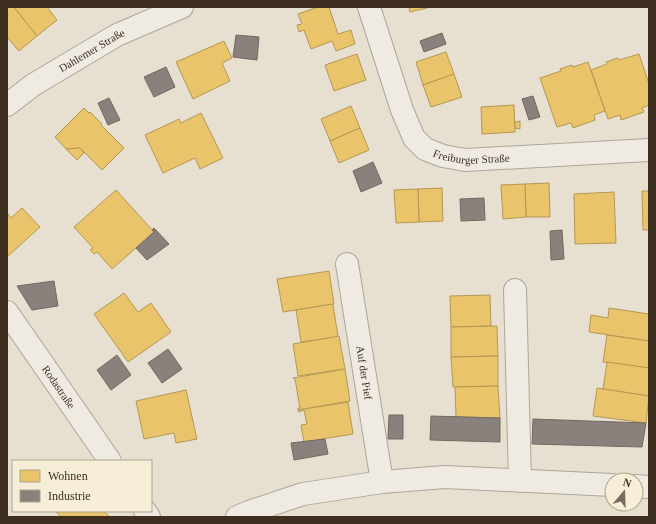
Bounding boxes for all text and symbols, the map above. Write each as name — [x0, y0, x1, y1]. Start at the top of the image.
street label: Dahlemer Straße — [57, 26, 126, 74]
street label: Freiburger Straße — [431, 147, 510, 166]
street label: Auf der Pief — [354, 345, 375, 401]
street label: Rodastraße — [40, 363, 78, 411]
legend — [12, 460, 152, 512]
text: Wohnen — [48, 469, 88, 483]
north arrow — [604, 472, 644, 512]
text: N — [622, 476, 633, 490]
text: Industrie — [48, 489, 91, 503]

